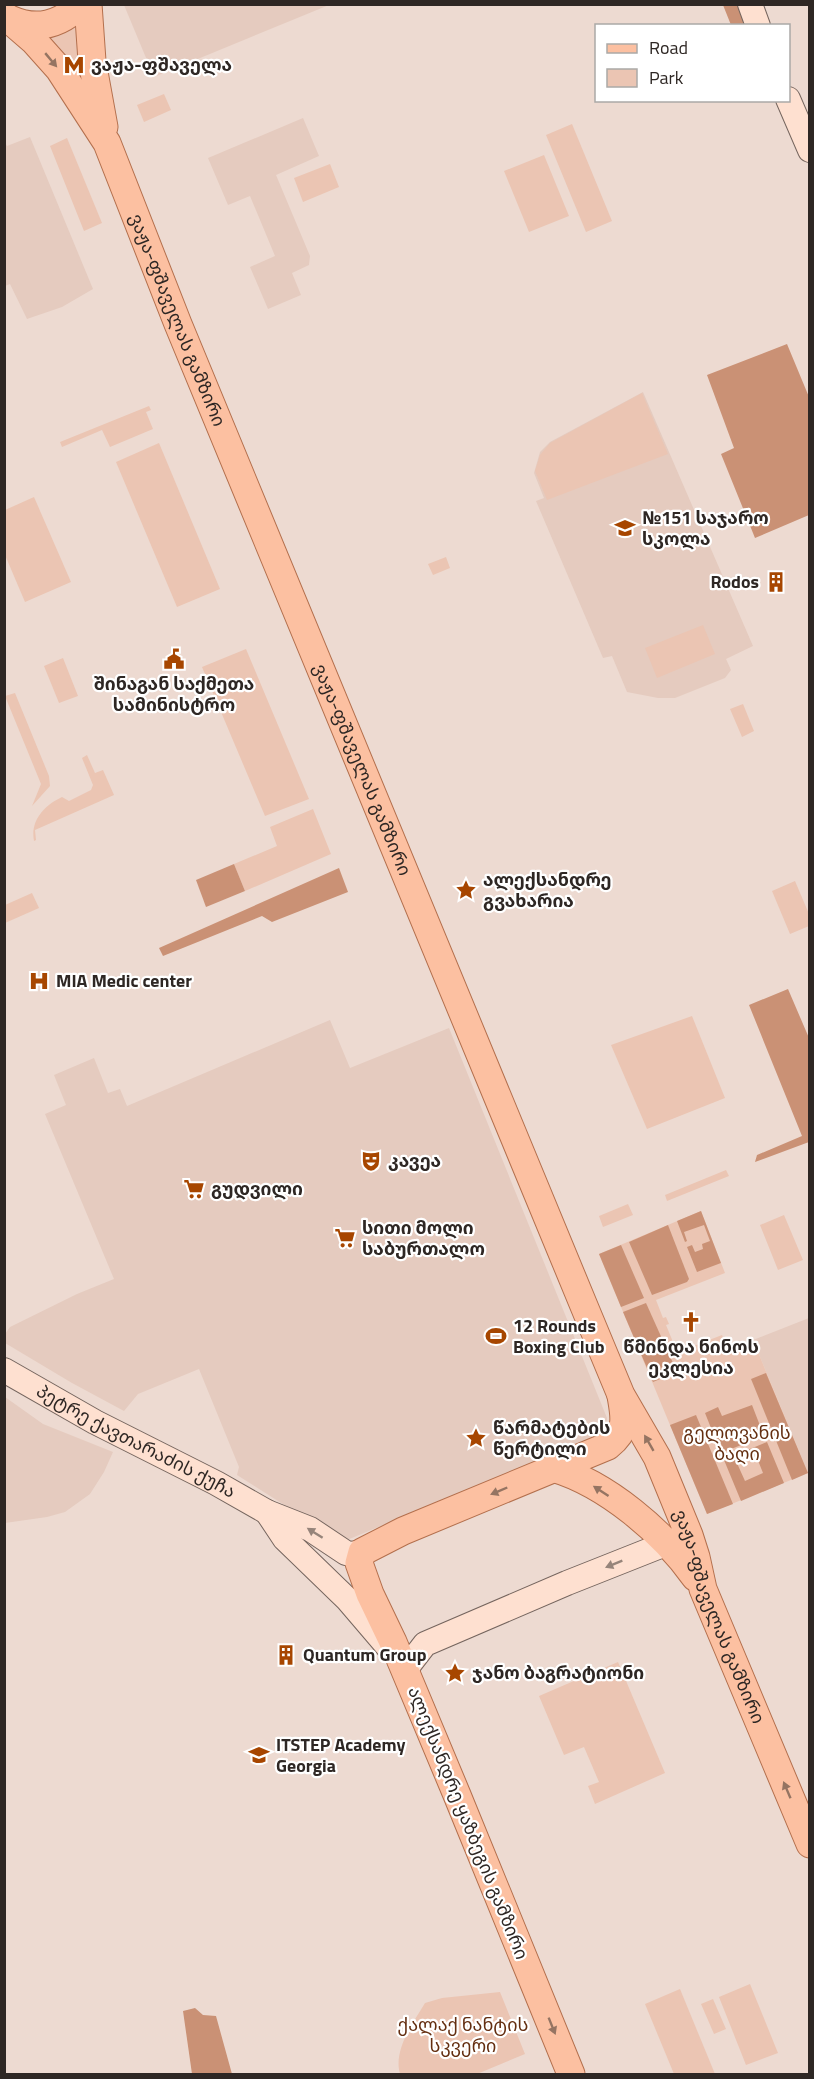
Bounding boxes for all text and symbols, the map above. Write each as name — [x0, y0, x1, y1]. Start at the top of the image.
legend — [595, 24, 790, 102]
text: Road — [649, 34, 688, 61]
place label: ვაჟა-ფშაველა — [91, 51, 232, 78]
one-way arrow — [44, 52, 57, 68]
metro station icon: ვაჟა-ფშაველა — [62, 53, 86, 77]
text: Park — [649, 64, 684, 91]
street label: ვაჟა-ფშაველას გამზირი — [123, 209, 233, 431]
place label: №151 საჯარო სკოლა — [642, 504, 769, 552]
school or university icon: №151 საჯარო სკოლა — [613, 516, 637, 540]
place label: Rodos — [710, 568, 759, 595]
building icon: Rodos — [764, 570, 788, 594]
public building icon: შინაგან საქმეთა სამინისტრო — [162, 647, 186, 671]
street label: ვაჟა-ფშაველას გამზირი — [307, 659, 419, 880]
place label: შინაგან საქმეთა სამინისტრო — [94, 670, 254, 718]
place label: ალექსანდრე გვახარია — [483, 866, 612, 914]
place icon: ალექსანდრე გვახარია — [454, 878, 478, 902]
place label: MIA Medic center — [56, 967, 192, 994]
hospital icon: MIA Medic center — [27, 969, 51, 993]
place label: კავეა — [388, 1147, 441, 1174]
theatre icon: კავეა — [359, 1149, 383, 1173]
place label: გუდვილი — [211, 1175, 303, 1202]
supermarket icon: გუდვილი — [182, 1177, 206, 1201]
place label: სითი მოლი საბურთალო — [362, 1214, 485, 1262]
supermarket icon: სითი მოლი საბურთალო — [333, 1226, 357, 1250]
church icon: წმინდა ნინოს ეკლესია — [679, 1310, 703, 1334]
place label: 12 Rounds Boxing Club — [513, 1312, 605, 1360]
sports icon: 12 Rounds Boxing Club — [484, 1324, 508, 1348]
place label: წმინდა ნინოს ეკლესია — [623, 1333, 759, 1381]
street label: პეტრე ქავთარაძის ქუჩა — [31, 1377, 241, 1505]
place label: წარმატების წერტილი — [493, 1414, 610, 1462]
park label: გელოვანის ბაღი — [683, 1419, 791, 1467]
place icon: წარმატების წერტილი — [464, 1426, 488, 1450]
one-way arrow — [644, 1434, 654, 1451]
one-way arrow — [593, 1486, 609, 1497]
one-way arrow — [490, 1487, 508, 1496]
street label: ვაჟა-ფშაველას გამზირი — [667, 1505, 772, 1728]
one-way arrow — [307, 1528, 323, 1539]
one-way arrow — [604, 1559, 622, 1569]
place label: Quantum Group — [303, 1641, 427, 1668]
building icon: Quantum Group — [274, 1643, 298, 1667]
place label: ჯანო ბაგრატიონი — [472, 1659, 644, 1686]
place icon: ჯანო ბაგრატიონი — [443, 1661, 467, 1685]
street label: ალექსანდრე ყაზბეგის გამზირი — [401, 1682, 536, 1963]
place label: ITSTEP Academy Georgia — [276, 1731, 405, 1779]
school or university icon: ITSTEP Academy Georgia — [247, 1743, 271, 1767]
one-way arrow — [782, 1781, 791, 1799]
park label: ქალაქ ნანტის სკვერი — [398, 2011, 528, 2059]
one-way arrow — [547, 2018, 557, 2036]

